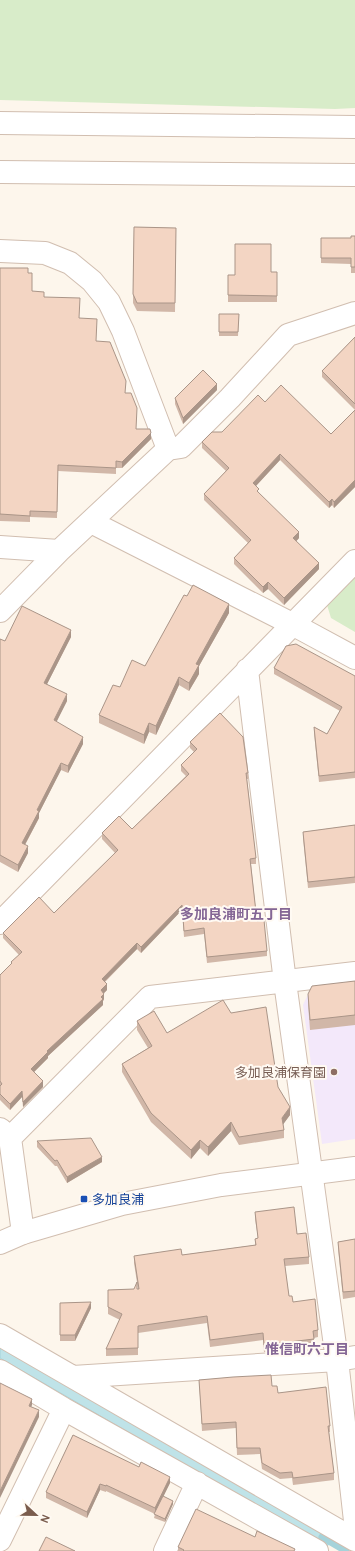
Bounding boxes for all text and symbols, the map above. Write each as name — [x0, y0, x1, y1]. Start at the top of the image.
district label: 多加良浦町五丁目 — [180, 905, 292, 923]
place label: 多加良浦保育園 — [235, 1064, 326, 1080]
marker: 多加良浦保育園 — [329, 1067, 339, 1077]
place label: 多加良浦 — [92, 1191, 144, 1207]
marker: 多加良浦 — [79, 1194, 89, 1204]
district label: 惟信町六丁目 — [265, 1340, 349, 1358]
north arrow — [16, 1495, 56, 1535]
text: N — [37, 1513, 53, 1525]

